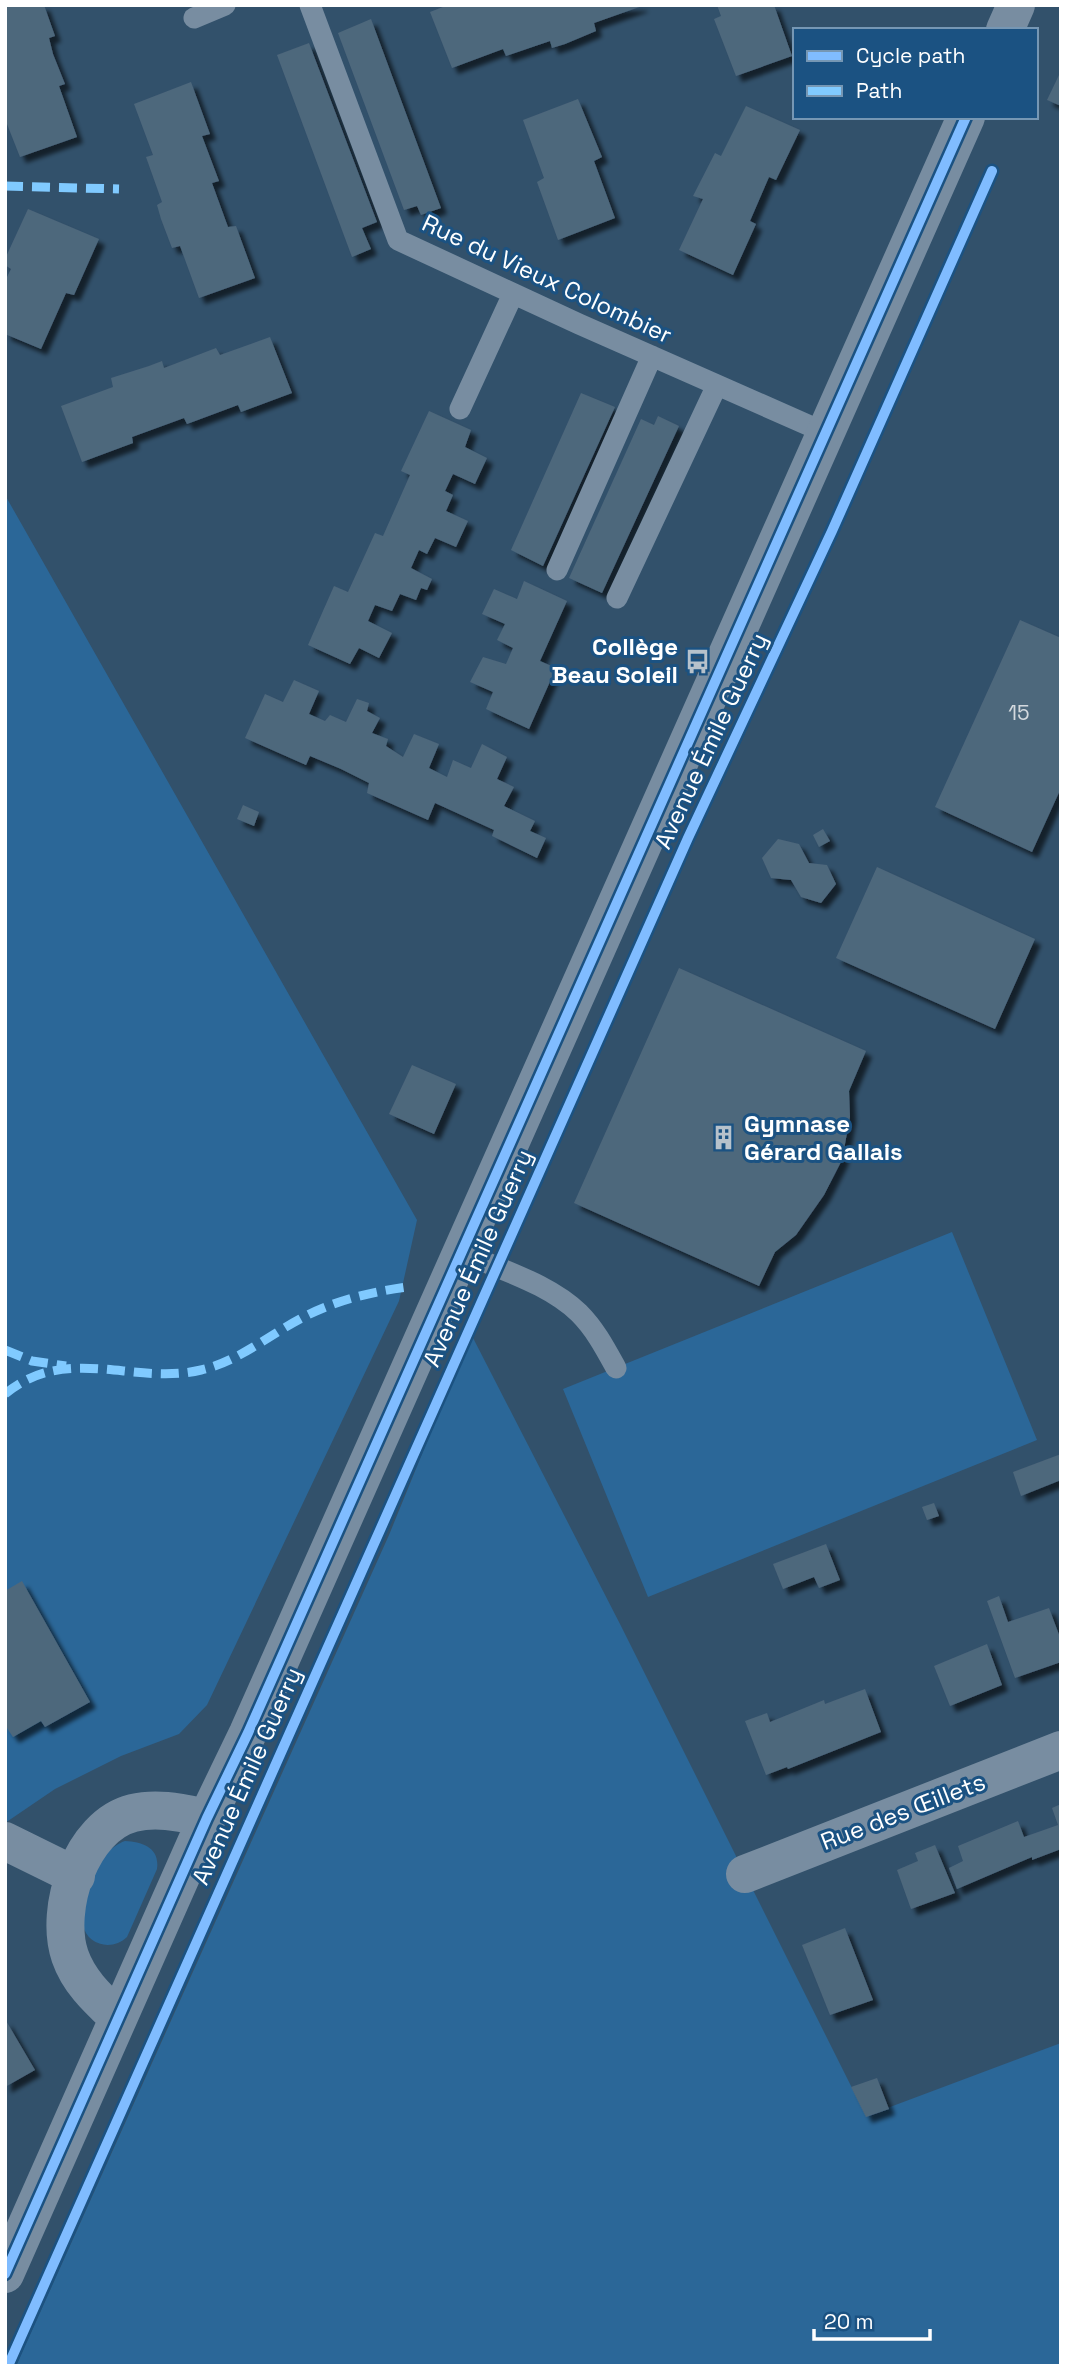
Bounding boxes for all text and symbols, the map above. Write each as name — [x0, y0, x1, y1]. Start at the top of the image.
legend — [793, 28, 1038, 119]
text: Cycle path — [856, 42, 965, 69]
text: Path — [856, 77, 902, 104]
street label: Rue du Vieux Colombier — [417, 207, 677, 350]
street label: Avenue Émile Guerry — [647, 628, 774, 854]
place label: Collège Beau Soleil — [552, 631, 678, 690]
bus stop icon: Collège Beau Soleil — [684, 647, 712, 675]
house number: 15 — [1008, 699, 1030, 726]
place label: Gymnase Gérard Gallais — [744, 1108, 903, 1167]
building icon: Gymnase Gérard Gallais — [710, 1124, 738, 1152]
street label: Avenue Émile Guerry — [416, 1144, 539, 1371]
street label: Avenue Émile Guerry — [185, 1662, 308, 1889]
street label: Rue des Œillets — [816, 1766, 990, 1857]
scale bar — [814, 2298, 930, 2342]
text: 20 m — [824, 2308, 874, 2335]

